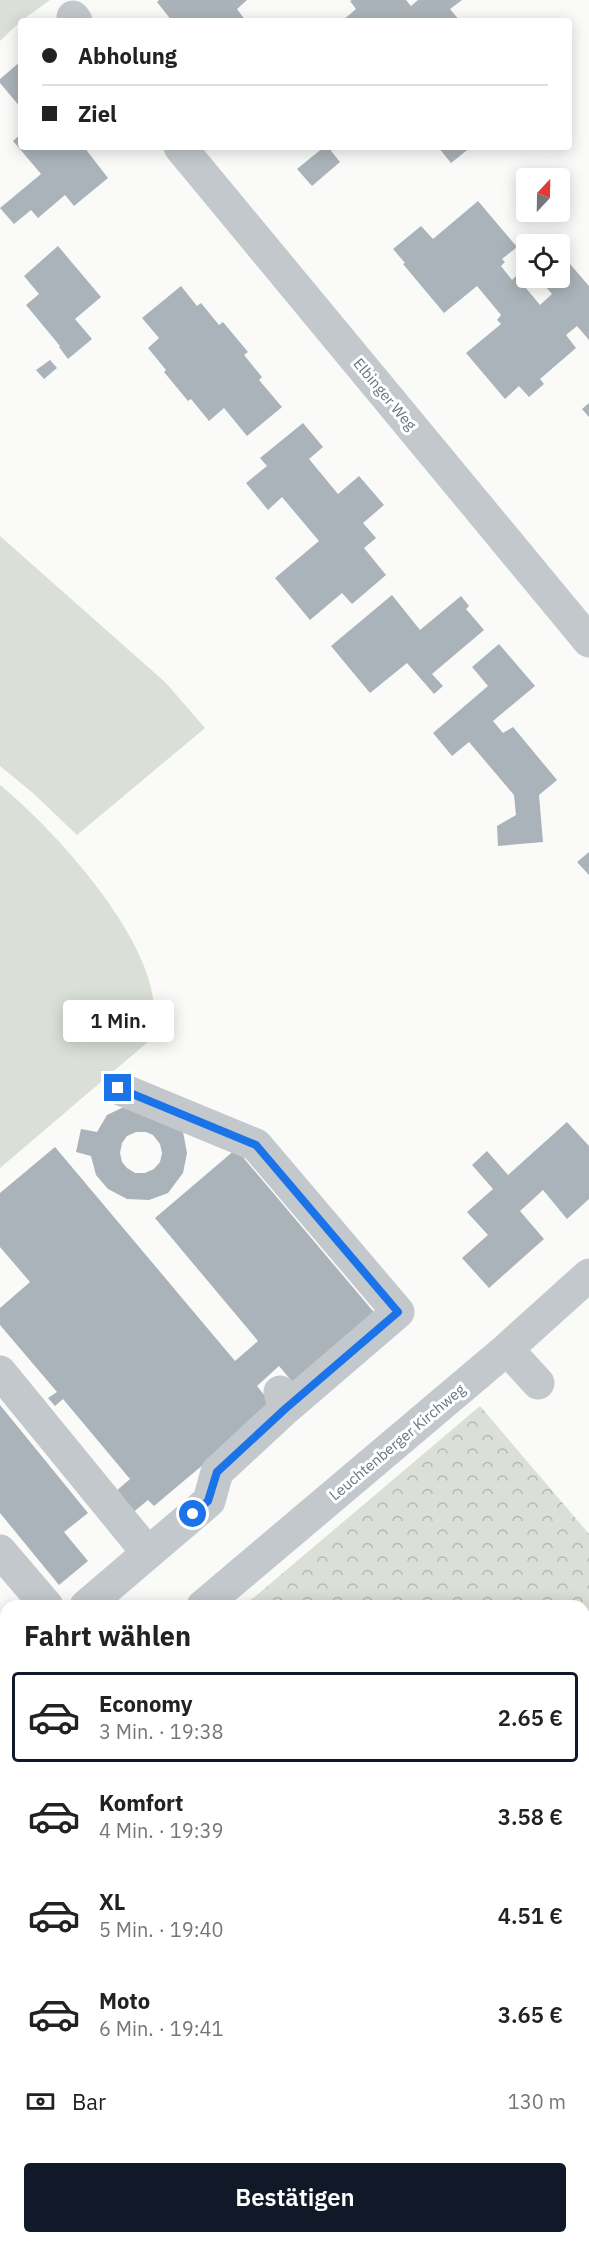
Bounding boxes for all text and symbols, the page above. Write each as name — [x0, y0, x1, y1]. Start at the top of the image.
text: Abholung — [78, 41, 177, 70]
text: Ziel — [78, 99, 117, 128]
north arrow — [516, 168, 570, 222]
map controls — [516, 168, 570, 288]
button: locate — [516, 234, 570, 288]
street label: Elbinger Weg — [349, 354, 421, 434]
callout: 1 Min. — [63, 1001, 174, 1043]
text: 1 Min. — [90, 1007, 147, 1034]
route end — [104, 1074, 131, 1101]
street label: Leuchtenberger Kirchweg — [325, 1380, 469, 1504]
route start — [179, 1500, 206, 1527]
text: Fahrt wählen — [24, 1618, 191, 1653]
text: Economy — [99, 1689, 193, 1718]
icon: car — [27, 1690, 81, 1744]
text: 2.65 € — [498, 1703, 563, 1732]
text: 3 Min. · 19:38 — [99, 1718, 224, 1745]
text: Komfort — [99, 1788, 184, 1817]
icon: car — [27, 1789, 81, 1843]
text: 3.58 € — [498, 1802, 563, 1831]
text: 4 Min. · 19:39 — [99, 1817, 224, 1844]
text: XL — [99, 1887, 125, 1916]
icon: car — [27, 1888, 81, 1942]
text: 4.51 € — [498, 1901, 563, 1930]
text: 5 Min. · 19:40 — [99, 1916, 224, 1943]
text: Moto — [99, 1986, 150, 2015]
icon: car — [27, 1987, 81, 2041]
text: 3.65 € — [498, 2000, 563, 2029]
text: 6 Min. · 19:41 — [99, 2015, 224, 2042]
icon: cash — [24, 2085, 57, 2118]
text: Bar — [72, 2087, 106, 2116]
text: 130 m — [508, 2088, 566, 2115]
button: Bestätigen — [24, 2163, 566, 2232]

